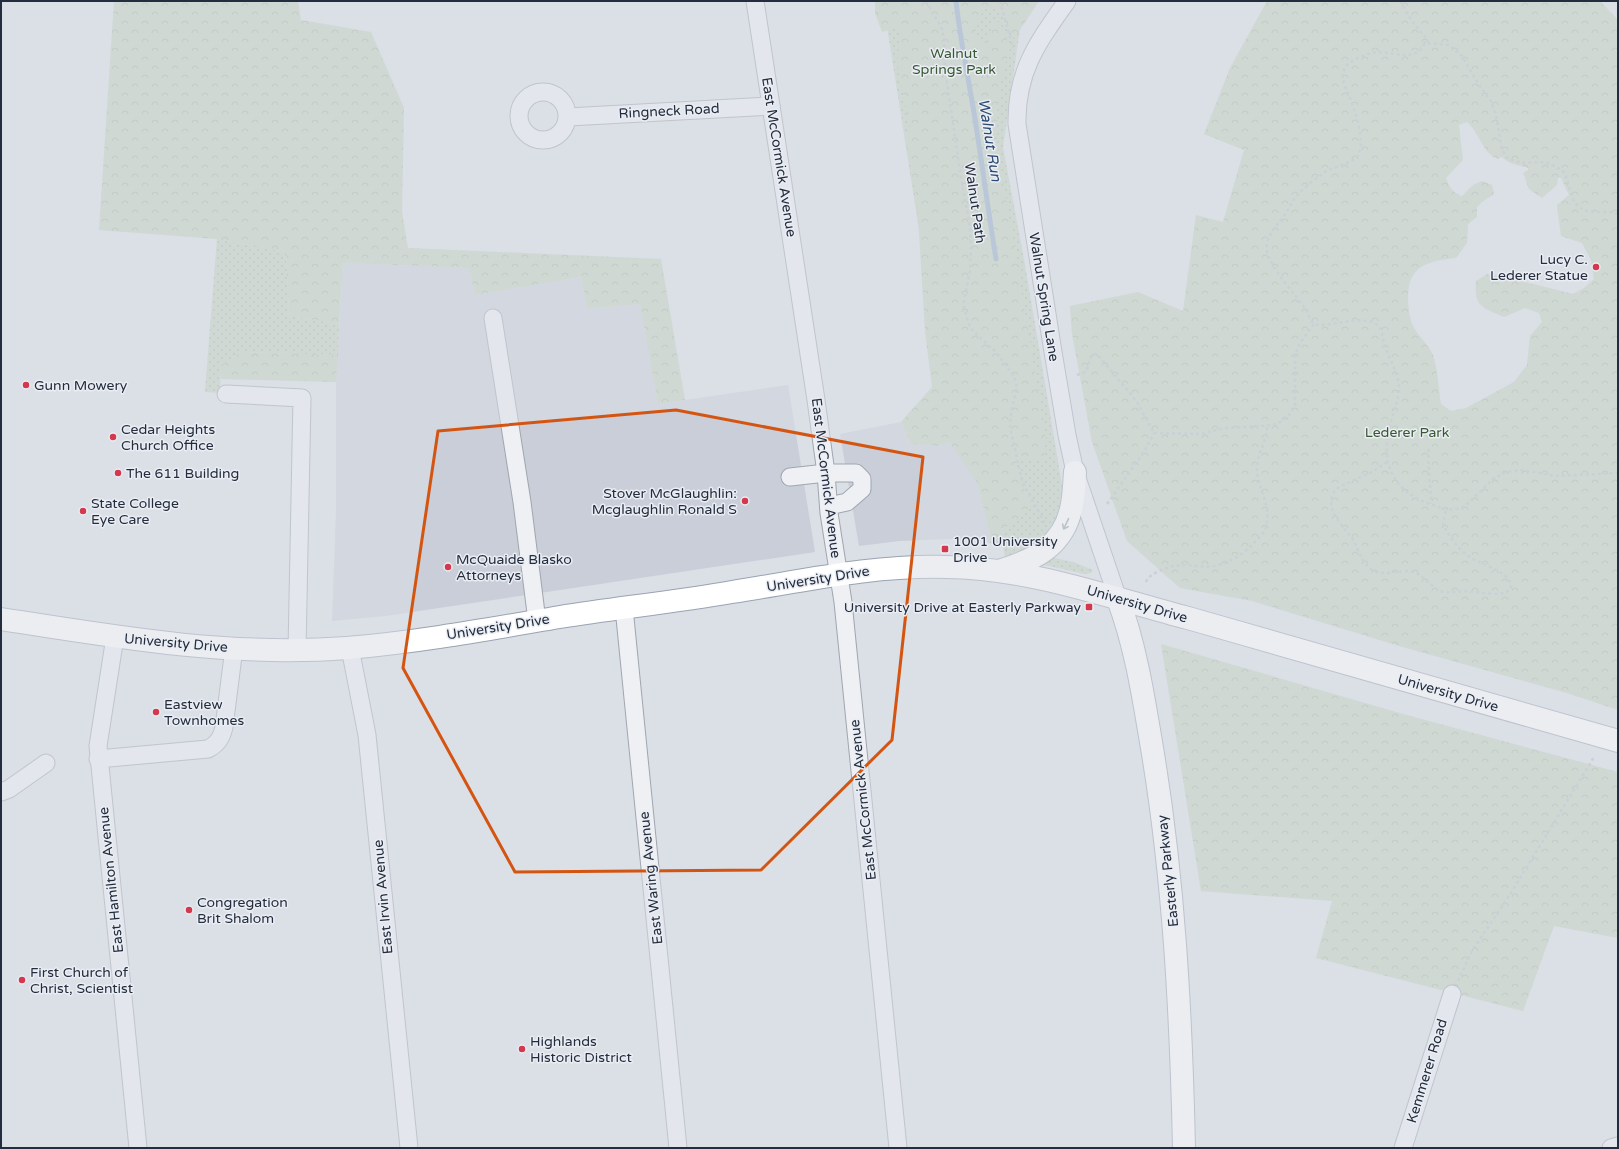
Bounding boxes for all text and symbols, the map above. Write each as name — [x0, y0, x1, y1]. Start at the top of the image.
park label: Walnut Springs Park — [912, 45, 996, 78]
street label: East McCormick Avenue — [758, 76, 800, 238]
water label: Walnut Run — [975, 97, 1006, 184]
street label: Ringneck Road — [618, 100, 720, 122]
street label: Walnut Path — [961, 161, 989, 245]
street label: Walnut Spring Lane — [1025, 231, 1063, 363]
place label: Lucy C. Lederer Statue — [1490, 251, 1588, 284]
marker: Lucy C. Lederer Statue — [1591, 262, 1601, 272]
place label: Gunn Mowery — [34, 377, 128, 394]
marker: Gunn Mowery — [21, 380, 31, 390]
street label: East McCormick Avenue — [808, 397, 844, 559]
place label: Cedar Heights Church Office — [121, 421, 215, 454]
park label: Lederer Park — [1365, 424, 1450, 441]
marker: Cedar Heights Church Office — [108, 432, 118, 442]
place label: The 611 Building — [126, 465, 239, 482]
marker: The 611 Building — [113, 468, 123, 478]
place label: Stover McGlaughlin: Mcglaughlin Ronald S — [592, 485, 737, 518]
place label: State College Eye Care — [91, 495, 179, 528]
marker: Stover McGlaughlin: Mcglaughlin Ronald S — [740, 496, 750, 506]
marker: State College Eye Care — [78, 506, 88, 516]
one-way arrow — [1062, 517, 1069, 529]
place label: 1001 University Drive — [953, 533, 1058, 566]
marker: 1001 University Drive — [940, 544, 950, 554]
place label: McQuaide Blasko Attorneys — [456, 551, 572, 584]
marker: McQuaide Blasko Attorneys — [443, 562, 453, 572]
street label: University Drive — [765, 562, 871, 596]
street label: University Drive — [1085, 581, 1189, 627]
place label: University Drive at Easterly Parkway — [844, 599, 1081, 616]
marker: University Drive at Easterly Parkway — [1084, 602, 1094, 612]
street label: University Drive — [445, 610, 551, 644]
street label: University Drive — [123, 630, 229, 656]
street label: University Drive — [1396, 670, 1500, 716]
place label: Eastview Townhomes — [164, 696, 244, 729]
marker: Eastview Townhomes — [151, 707, 161, 717]
street label: East McCormick Avenue — [846, 719, 880, 881]
street label: East Hamilton Avenue — [95, 806, 127, 954]
street label: East Waring Avenue — [636, 811, 666, 945]
street label: Easterly Parkway — [1154, 814, 1182, 928]
street label: East Irvin Avenue — [370, 839, 396, 955]
place label: Congregation Brit Shalom — [197, 894, 288, 927]
marker: Congregation Brit Shalom — [184, 905, 194, 915]
place label: First Church of Christ, Scientist — [30, 964, 134, 997]
marker: First Church of Christ, Scientist — [17, 975, 27, 985]
street label: Kemmerer Road — [1403, 1017, 1451, 1125]
place label: Highlands Historic District — [530, 1033, 632, 1066]
marker: Highlands Historic District — [517, 1044, 527, 1054]

